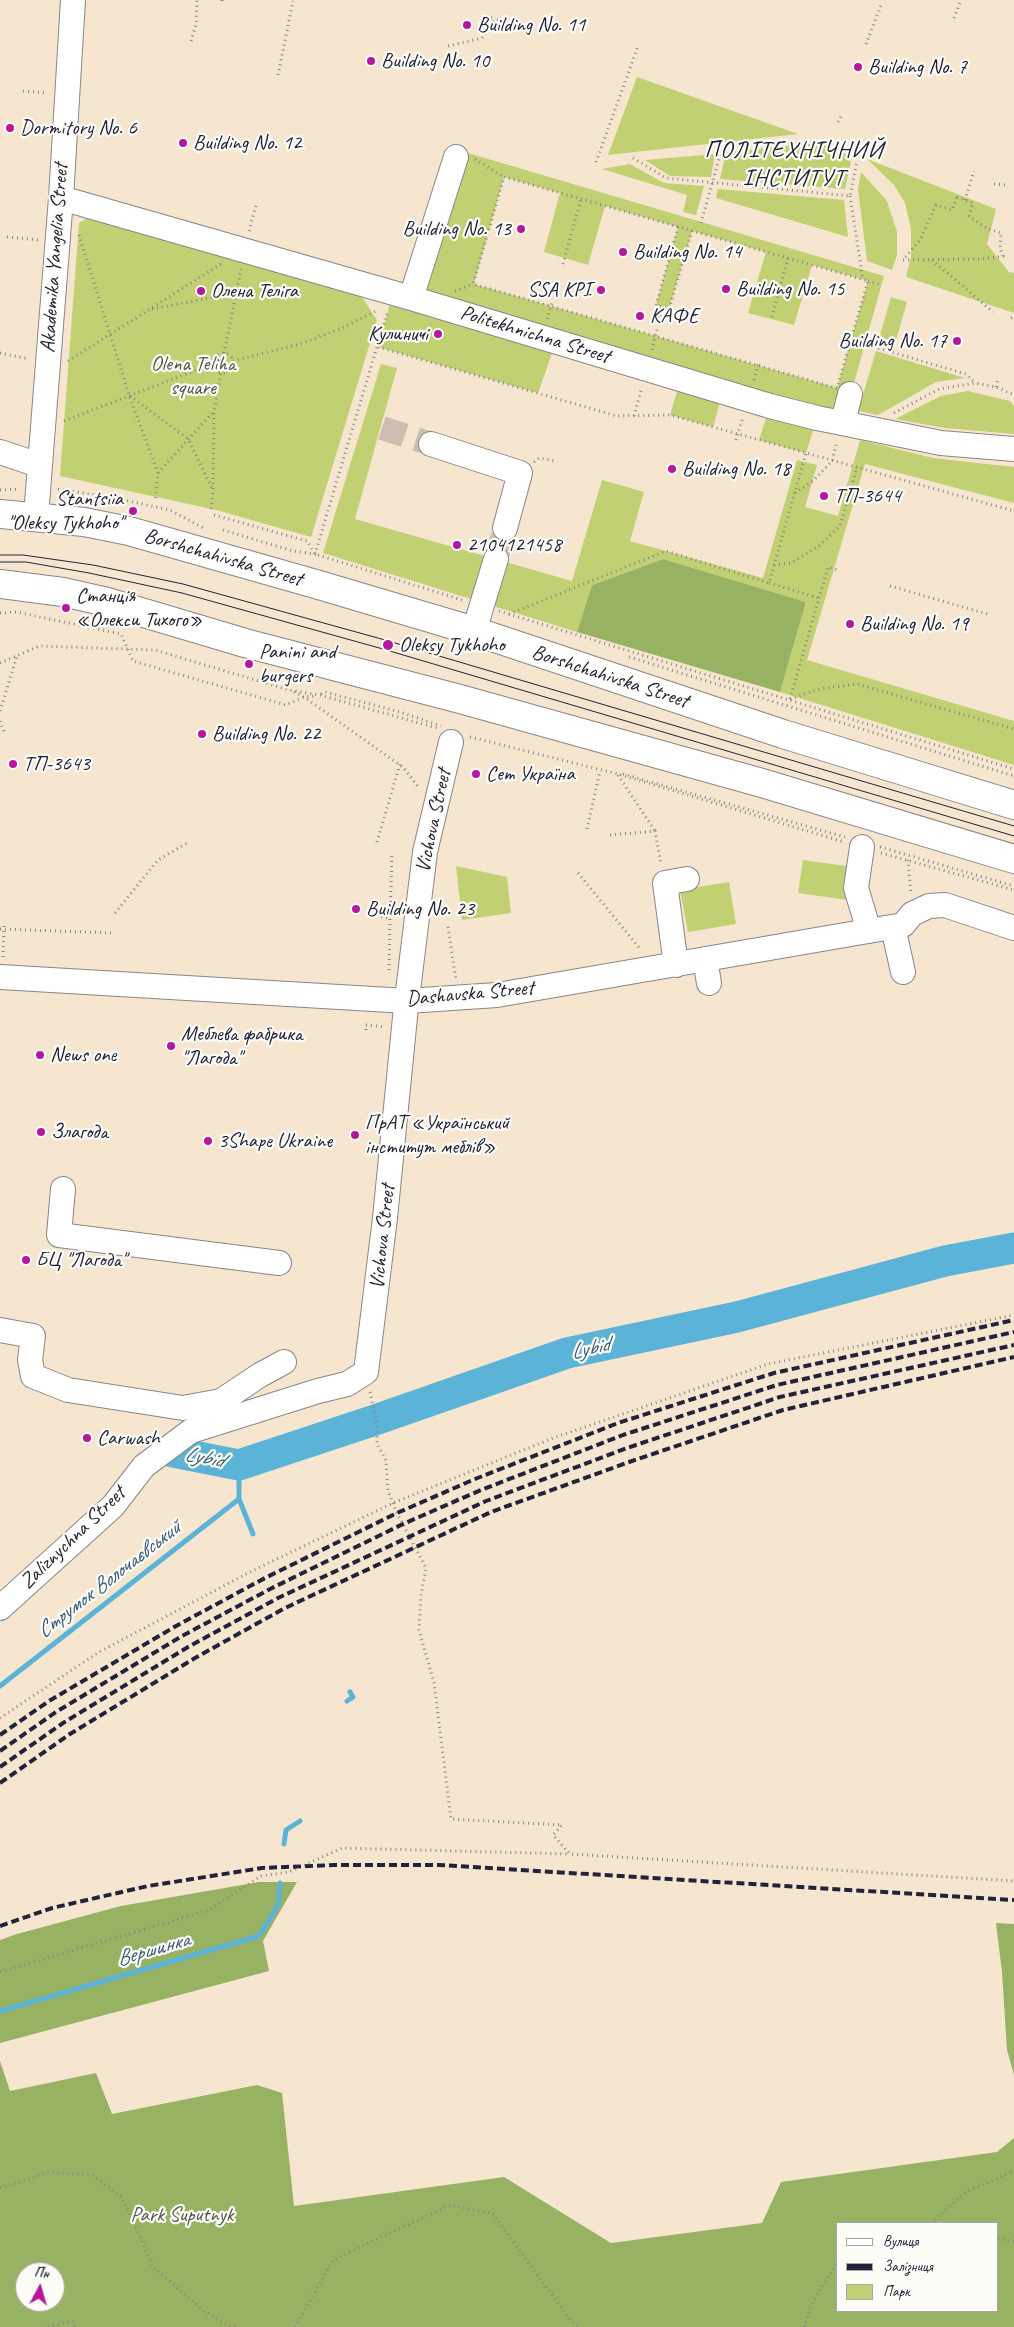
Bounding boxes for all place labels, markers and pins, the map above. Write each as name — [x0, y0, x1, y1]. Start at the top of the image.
place label: Building No. 11 — [477, 12, 585, 38]
marker: Building No. 11 — [461, 19, 473, 31]
place label: Building No. 10 — [381, 48, 489, 74]
place label: Building No. 7 — [868, 54, 967, 80]
marker: Building No. 10 — [365, 55, 377, 67]
marker: Building No. 7 — [852, 61, 864, 73]
place label: Dormitory No. 6 — [20, 115, 137, 141]
marker: Dormitory No. 6 — [4, 122, 16, 134]
place label: Building No. 12 — [193, 130, 301, 156]
marker: Building No. 12 — [177, 137, 189, 149]
place label: Building No. 13 — [403, 216, 511, 242]
marker: Building No. 13 — [515, 223, 527, 235]
place label: Building No. 14 — [633, 239, 741, 265]
marker: Building No. 14 — [617, 246, 629, 258]
place label: Building No. 15 — [736, 276, 844, 302]
place label: SSA KPI — [527, 277, 591, 303]
place label: Олена Теліга — [211, 278, 298, 304]
marker: Building No. 15 — [720, 283, 732, 295]
marker: SSA KPI — [595, 284, 607, 296]
marker: Олена Теліга — [195, 285, 207, 297]
place label: КАФЕ — [650, 303, 698, 329]
marker: КАФЕ — [634, 310, 646, 322]
place label: Кулиничі — [368, 321, 428, 347]
marker: Кулиничі — [432, 328, 444, 340]
place label: Building No. 17 — [839, 328, 947, 354]
marker: Building No. 17 — [951, 335, 963, 347]
place label: Building No. 18 — [682, 456, 790, 482]
marker: Building No. 18 — [666, 463, 678, 475]
place label: ТП-3644 — [834, 483, 901, 509]
place label: Stantsiia "Oleksy Tykhoho" — [7, 486, 123, 536]
marker: ТП-3644 — [818, 490, 830, 502]
marker: Stantsiia "Oleksy Tykhoho" — [127, 505, 139, 517]
place label: 2104121458 — [467, 532, 561, 558]
marker: 2104121458 — [451, 539, 463, 551]
place label: Станція «Олекси Тихого» — [76, 583, 202, 633]
marker: Станція «Олекси Тихого» — [60, 602, 72, 614]
place label: Building No. 19 — [860, 611, 968, 637]
marker: Building No. 19 — [844, 618, 856, 630]
place label: Oleksy Tykhoho — [399, 632, 505, 658]
marker: Oleksy Tykhoho — [381, 638, 395, 652]
place label: Panini and burgers — [259, 639, 336, 689]
marker: Panini and burgers — [243, 658, 255, 670]
place label: Building No. 22 — [212, 721, 320, 747]
marker: Building No. 22 — [196, 728, 208, 740]
place label: ТП-3643 — [23, 751, 90, 777]
marker: ТП-3643 — [7, 758, 19, 770]
place label: Сет Україна — [486, 761, 575, 787]
marker: Сет Україна — [470, 768, 482, 780]
place label: Building No. 23 — [366, 896, 474, 922]
marker: Building No. 23 — [350, 903, 362, 915]
place label: Меблева фабрика "Лагода" — [181, 1021, 302, 1071]
marker: Меблева фабрика "Лагода" — [165, 1040, 177, 1052]
place label: News one — [50, 1042, 116, 1068]
marker: News one — [34, 1049, 46, 1061]
place label: ПрАТ «Український інститут меблів» — [365, 1110, 509, 1160]
place label: Злагода — [51, 1119, 108, 1145]
marker: Злагода — [35, 1126, 47, 1138]
place label: 3Shape Ukraine — [218, 1128, 332, 1154]
marker: ПрАТ «Український інститут меблів» — [349, 1129, 361, 1141]
marker: 3Shape Ukraine — [202, 1135, 214, 1147]
place label: БЦ "Лагода" — [36, 1247, 126, 1273]
marker: БЦ "Лагода" — [20, 1254, 32, 1266]
place label: Carwash — [97, 1425, 160, 1451]
marker: Carwash — [81, 1432, 93, 1444]

